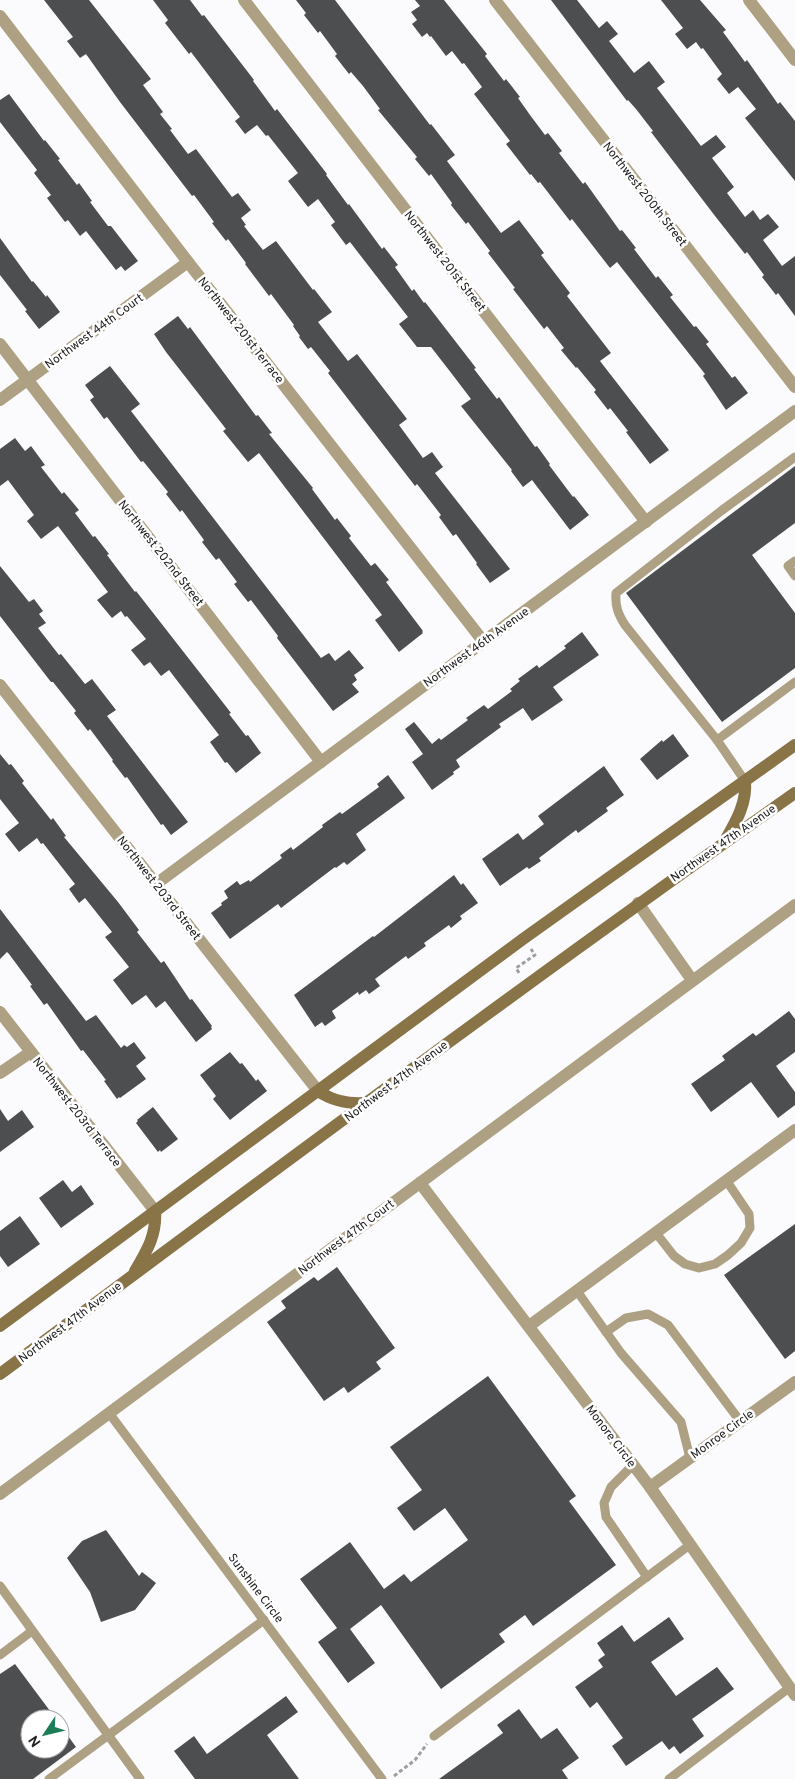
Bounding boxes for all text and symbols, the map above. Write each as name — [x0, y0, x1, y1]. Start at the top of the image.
street label: Northwest 200th Street — [598, 139, 690, 250]
street label: Northwest 201st Street — [400, 208, 489, 315]
street label: Northwest 201st Terrace — [194, 274, 287, 387]
street label: Northwest 44th Court — [42, 291, 147, 373]
street label: Northwest 202nd Street — [114, 497, 207, 610]
street label: Northwest 46th Avenue — [421, 604, 533, 692]
street label: Northwest 47th Avenue — [668, 801, 779, 886]
street label: Northwest 203rd Street — [113, 833, 204, 944]
street label: Northwest 47th Avenue — [342, 1038, 451, 1126]
street label: Northwest 203rd Terrace — [28, 1055, 124, 1171]
street label: Northwest 47th Court — [295, 1196, 398, 1279]
street label: Northwest 47th Avenue — [16, 1279, 125, 1367]
street label: Monore Circle — [581, 1402, 639, 1471]
street label: Monroe Circle — [688, 1406, 757, 1463]
street label: Sunshine Circle — [224, 1551, 287, 1627]
north arrow — [20, 1709, 70, 1759]
text: N — [26, 1732, 45, 1750]

